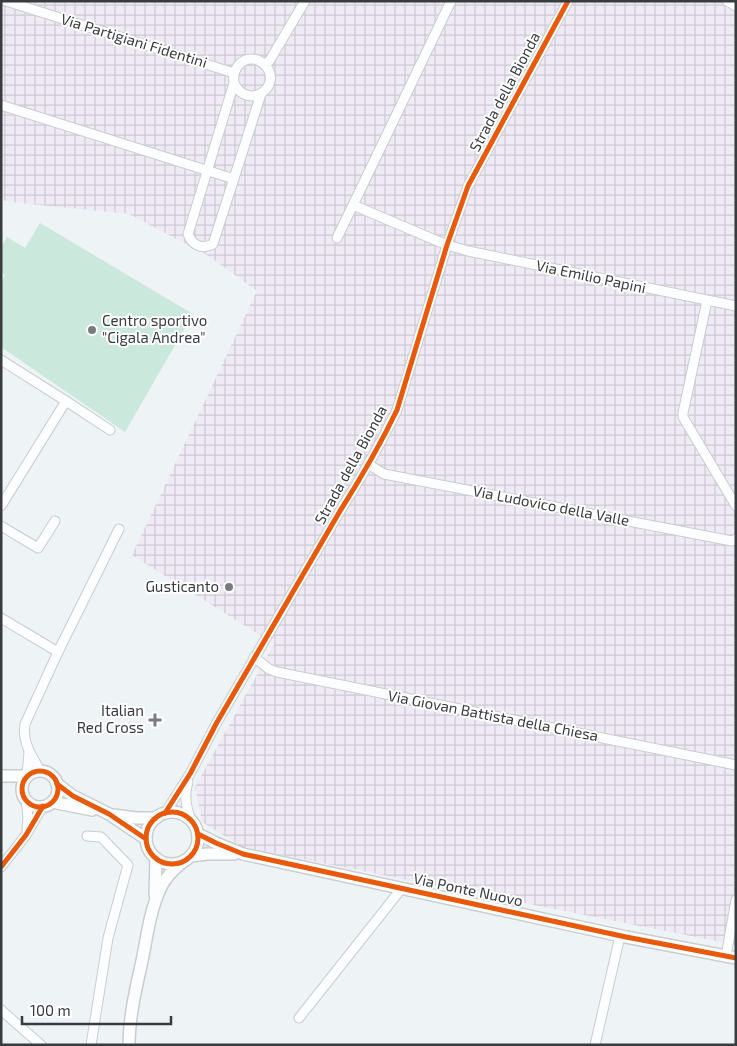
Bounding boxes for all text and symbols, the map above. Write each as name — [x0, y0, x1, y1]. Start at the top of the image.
street label: Via Partigiani Fidentini — [59, 9, 210, 71]
street label: Strada della Bionda — [465, 29, 543, 154]
street label: Via Emilio Papini — [535, 256, 648, 296]
place label: Centro sportivo "Cigala Andrea" — [102, 311, 207, 346]
marker: Centro sportivo "Cigala Andrea" — [86, 324, 98, 336]
street label: Strada della Bionda — [310, 402, 390, 527]
street label: Via Ludovico della Valle — [471, 481, 631, 529]
place label: Gusticanto — [145, 577, 219, 595]
marker: Gusticanto — [223, 581, 235, 593]
street label: Via Giovan Battista della Chiesa — [387, 686, 600, 744]
place label: Italian Red Cross — [77, 701, 144, 736]
marker: Italian Red Cross — [148, 713, 162, 727]
street label: Via Ponte Nuovo — [412, 869, 525, 909]
scale bar — [22, 994, 171, 1026]
text: 100 m — [30, 1001, 71, 1019]

